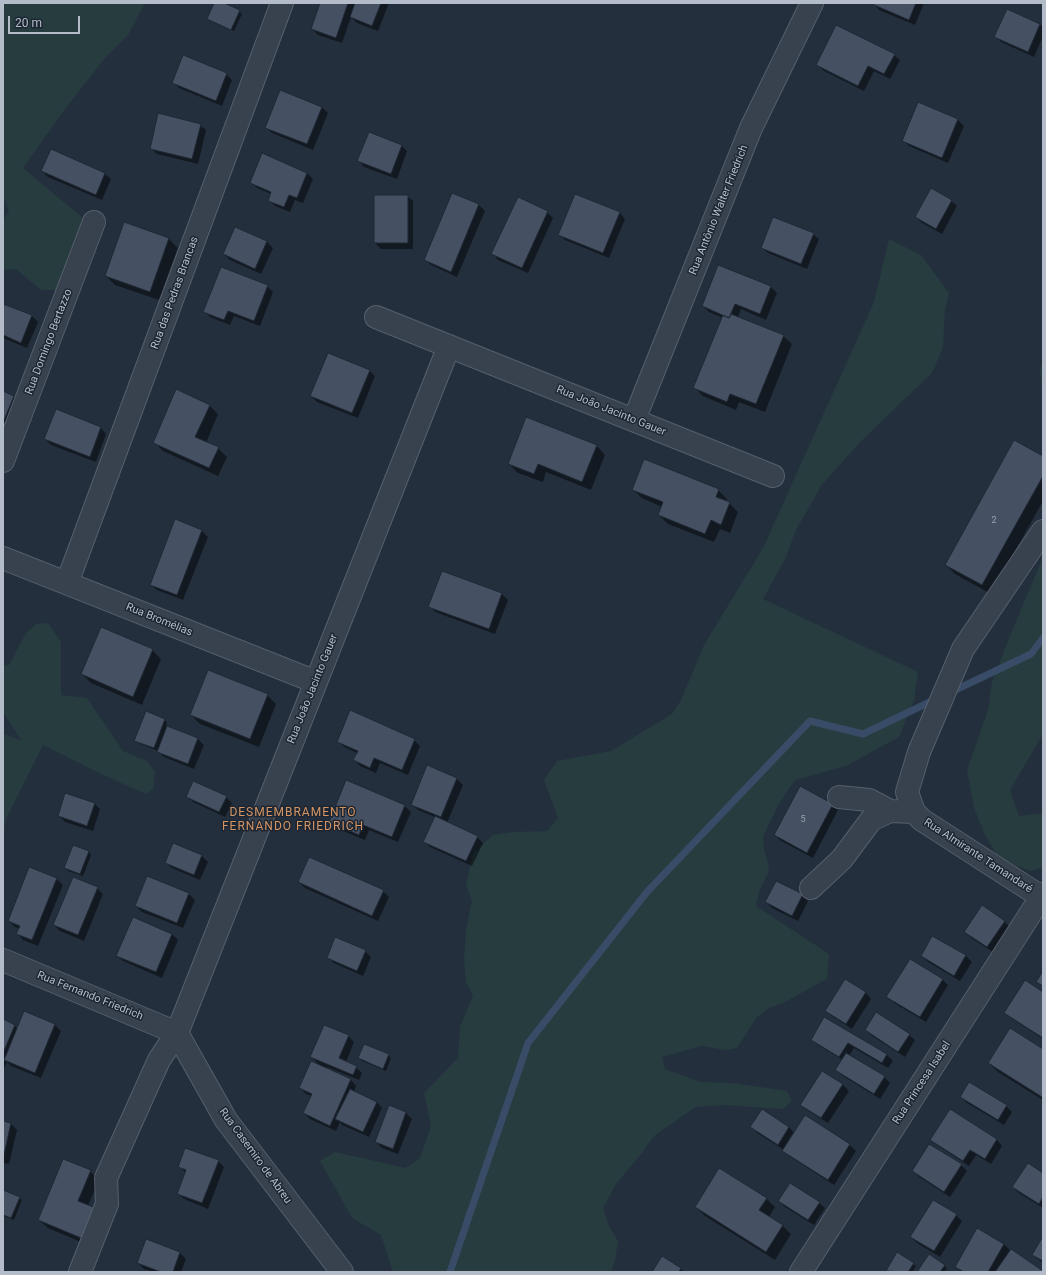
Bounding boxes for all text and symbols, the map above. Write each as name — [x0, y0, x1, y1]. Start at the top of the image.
scale bar — [10, 8, 82, 34]
text: 20 m — [15, 16, 42, 30]
street label: Rua Antônio Walter Friedrich — [687, 143, 751, 277]
street label: Rua das Pedras Brancas — [148, 235, 202, 351]
street label: Rua Domingo Bertazzo — [23, 287, 75, 397]
street label: Rua João Jacinto Gauer — [554, 383, 668, 439]
house number: 2 — [991, 516, 997, 526]
street label: Rua Bromélias — [124, 601, 194, 639]
street label: Rua João Jacinto Gauer — [285, 632, 341, 746]
district label: DESMEMBRAMENTO FERNANDO FRIEDRICH — [222, 806, 364, 834]
house number: 5 — [800, 815, 806, 825]
street label: Rua Almirante Tamandaré — [921, 816, 1035, 896]
street label: Rua Fernando Friedrich — [35, 969, 145, 1023]
street label: Rua Princesa Isabel — [890, 1039, 954, 1127]
street label: Rua Casemiro de Abreu — [216, 1106, 294, 1206]

